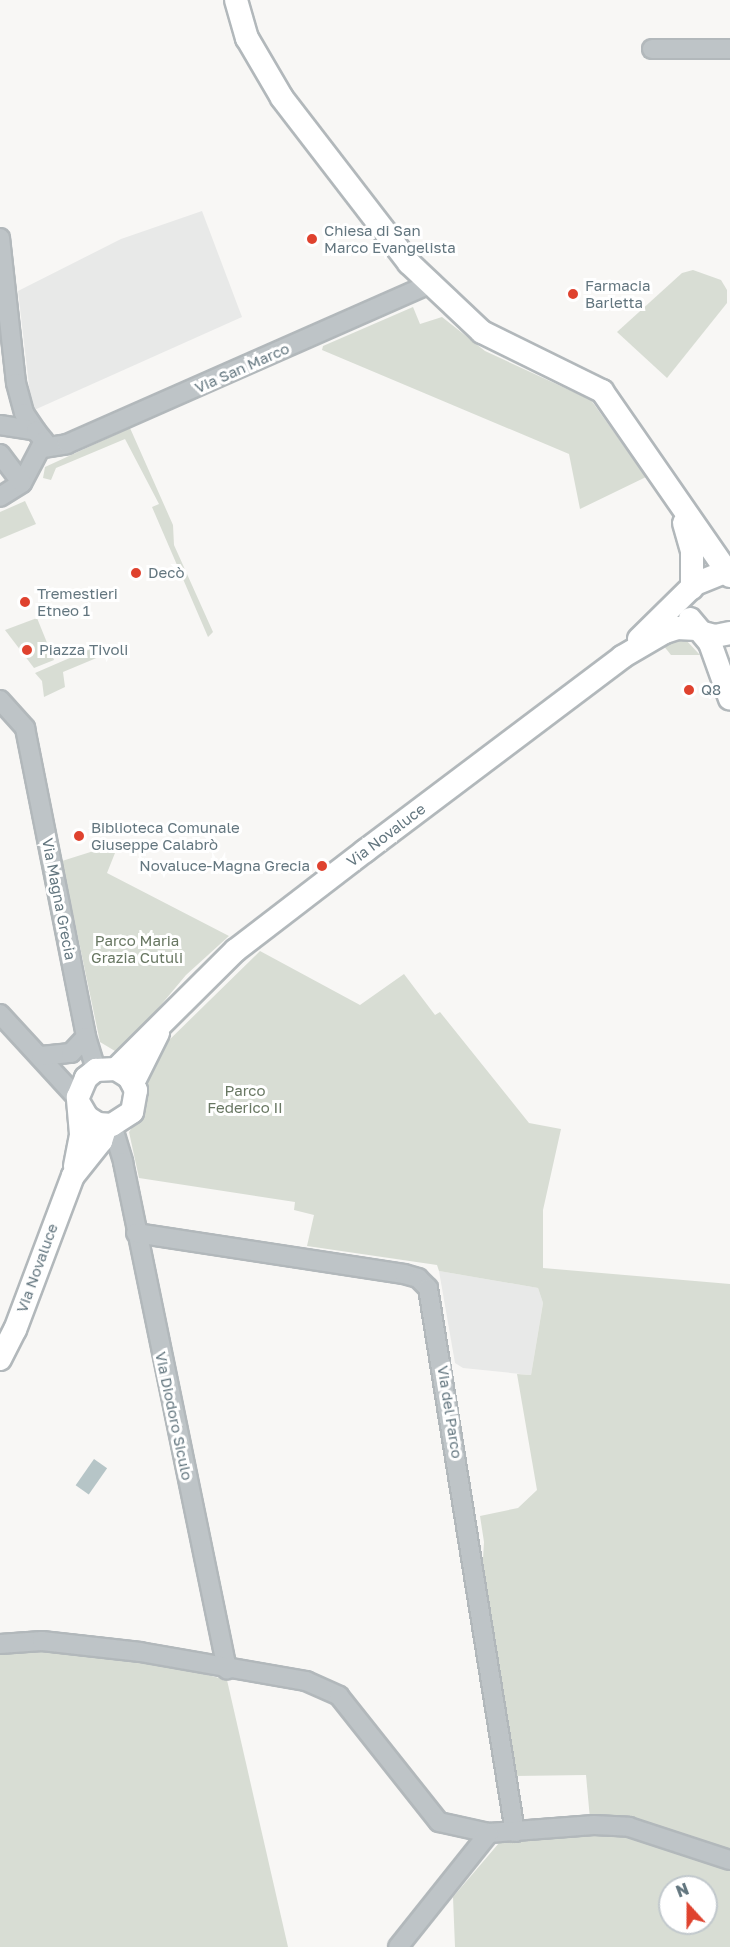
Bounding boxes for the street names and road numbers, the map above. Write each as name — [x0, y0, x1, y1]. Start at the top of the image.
street label: Via San Marco — [192, 339, 292, 397]
street label: Via Novaluce — [343, 800, 429, 870]
street label: Via Magna Grecia — [38, 836, 80, 962]
street label: Via Novaluce — [13, 1221, 61, 1315]
street label: Via Diodoro Siculo — [152, 1350, 196, 1482]
street label: Via del Parco — [434, 1364, 466, 1460]

